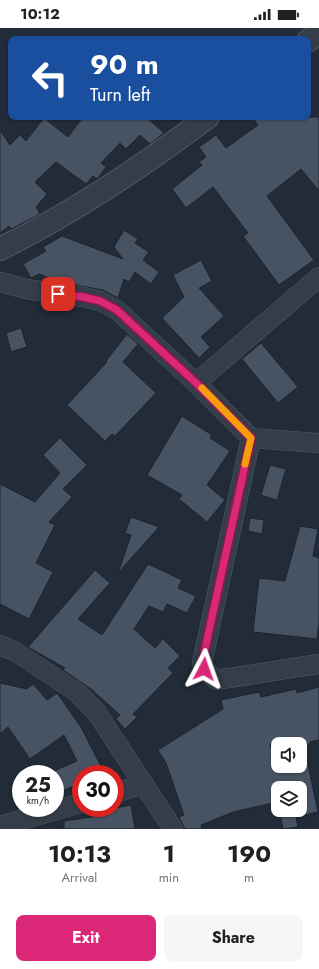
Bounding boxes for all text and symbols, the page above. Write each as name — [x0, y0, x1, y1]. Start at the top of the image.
text: 10:12 — [20, 3, 60, 25]
text: 90 m — [90, 44, 159, 85]
icon: left — [24, 52, 76, 104]
text: Turn left — [90, 82, 150, 108]
pin — [41, 277, 75, 311]
icon: arrive — [47, 283, 69, 305]
position arrow — [183, 648, 225, 690]
map controls — [271, 737, 307, 817]
button: sound — [271, 737, 307, 773]
speed limit sign: 30 — [72, 765, 124, 817]
text: 25 — [25, 771, 51, 800]
button: layers — [271, 781, 307, 817]
text: km/h — [27, 793, 49, 808]
text: 10:13 — [48, 836, 111, 871]
text: 1 — [163, 836, 175, 871]
text: 190 — [227, 836, 271, 871]
text: Arrival — [61, 868, 97, 887]
text: min — [159, 868, 179, 887]
text: m — [244, 868, 254, 887]
button: Exit — [16, 915, 156, 961]
button: Share — [164, 915, 303, 961]

